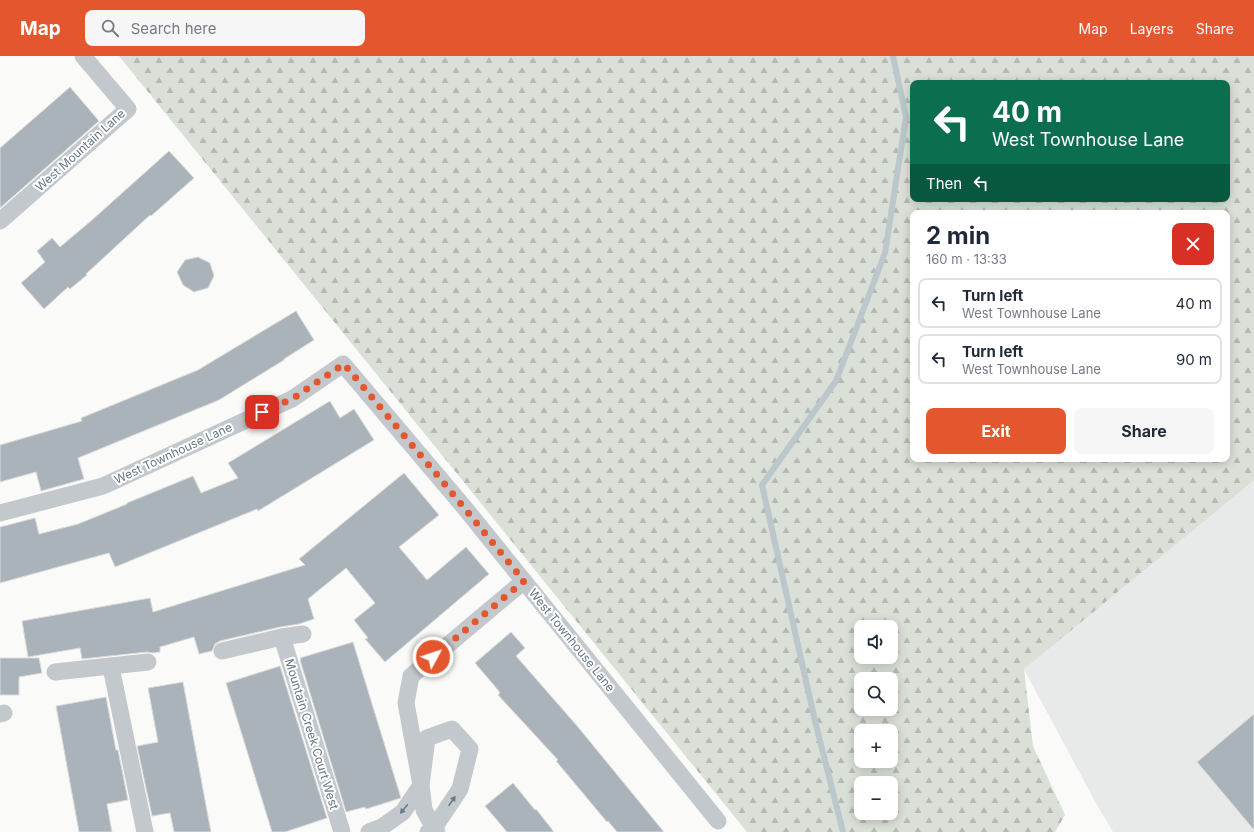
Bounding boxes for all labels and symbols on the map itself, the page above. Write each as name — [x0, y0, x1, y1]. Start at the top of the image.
street label: West Mountain Lane — [32, 106, 128, 194]
pin — [245, 395, 279, 429]
street label: West Townhouse Lane — [112, 419, 234, 487]
street label: West Townhouse Lane — [526, 585, 618, 695]
position arrow — [412, 636, 454, 678]
street label: Mountain Creek Court West — [282, 657, 342, 811]
one-way arrow — [448, 796, 456, 807]
one-way arrow — [400, 804, 409, 814]

